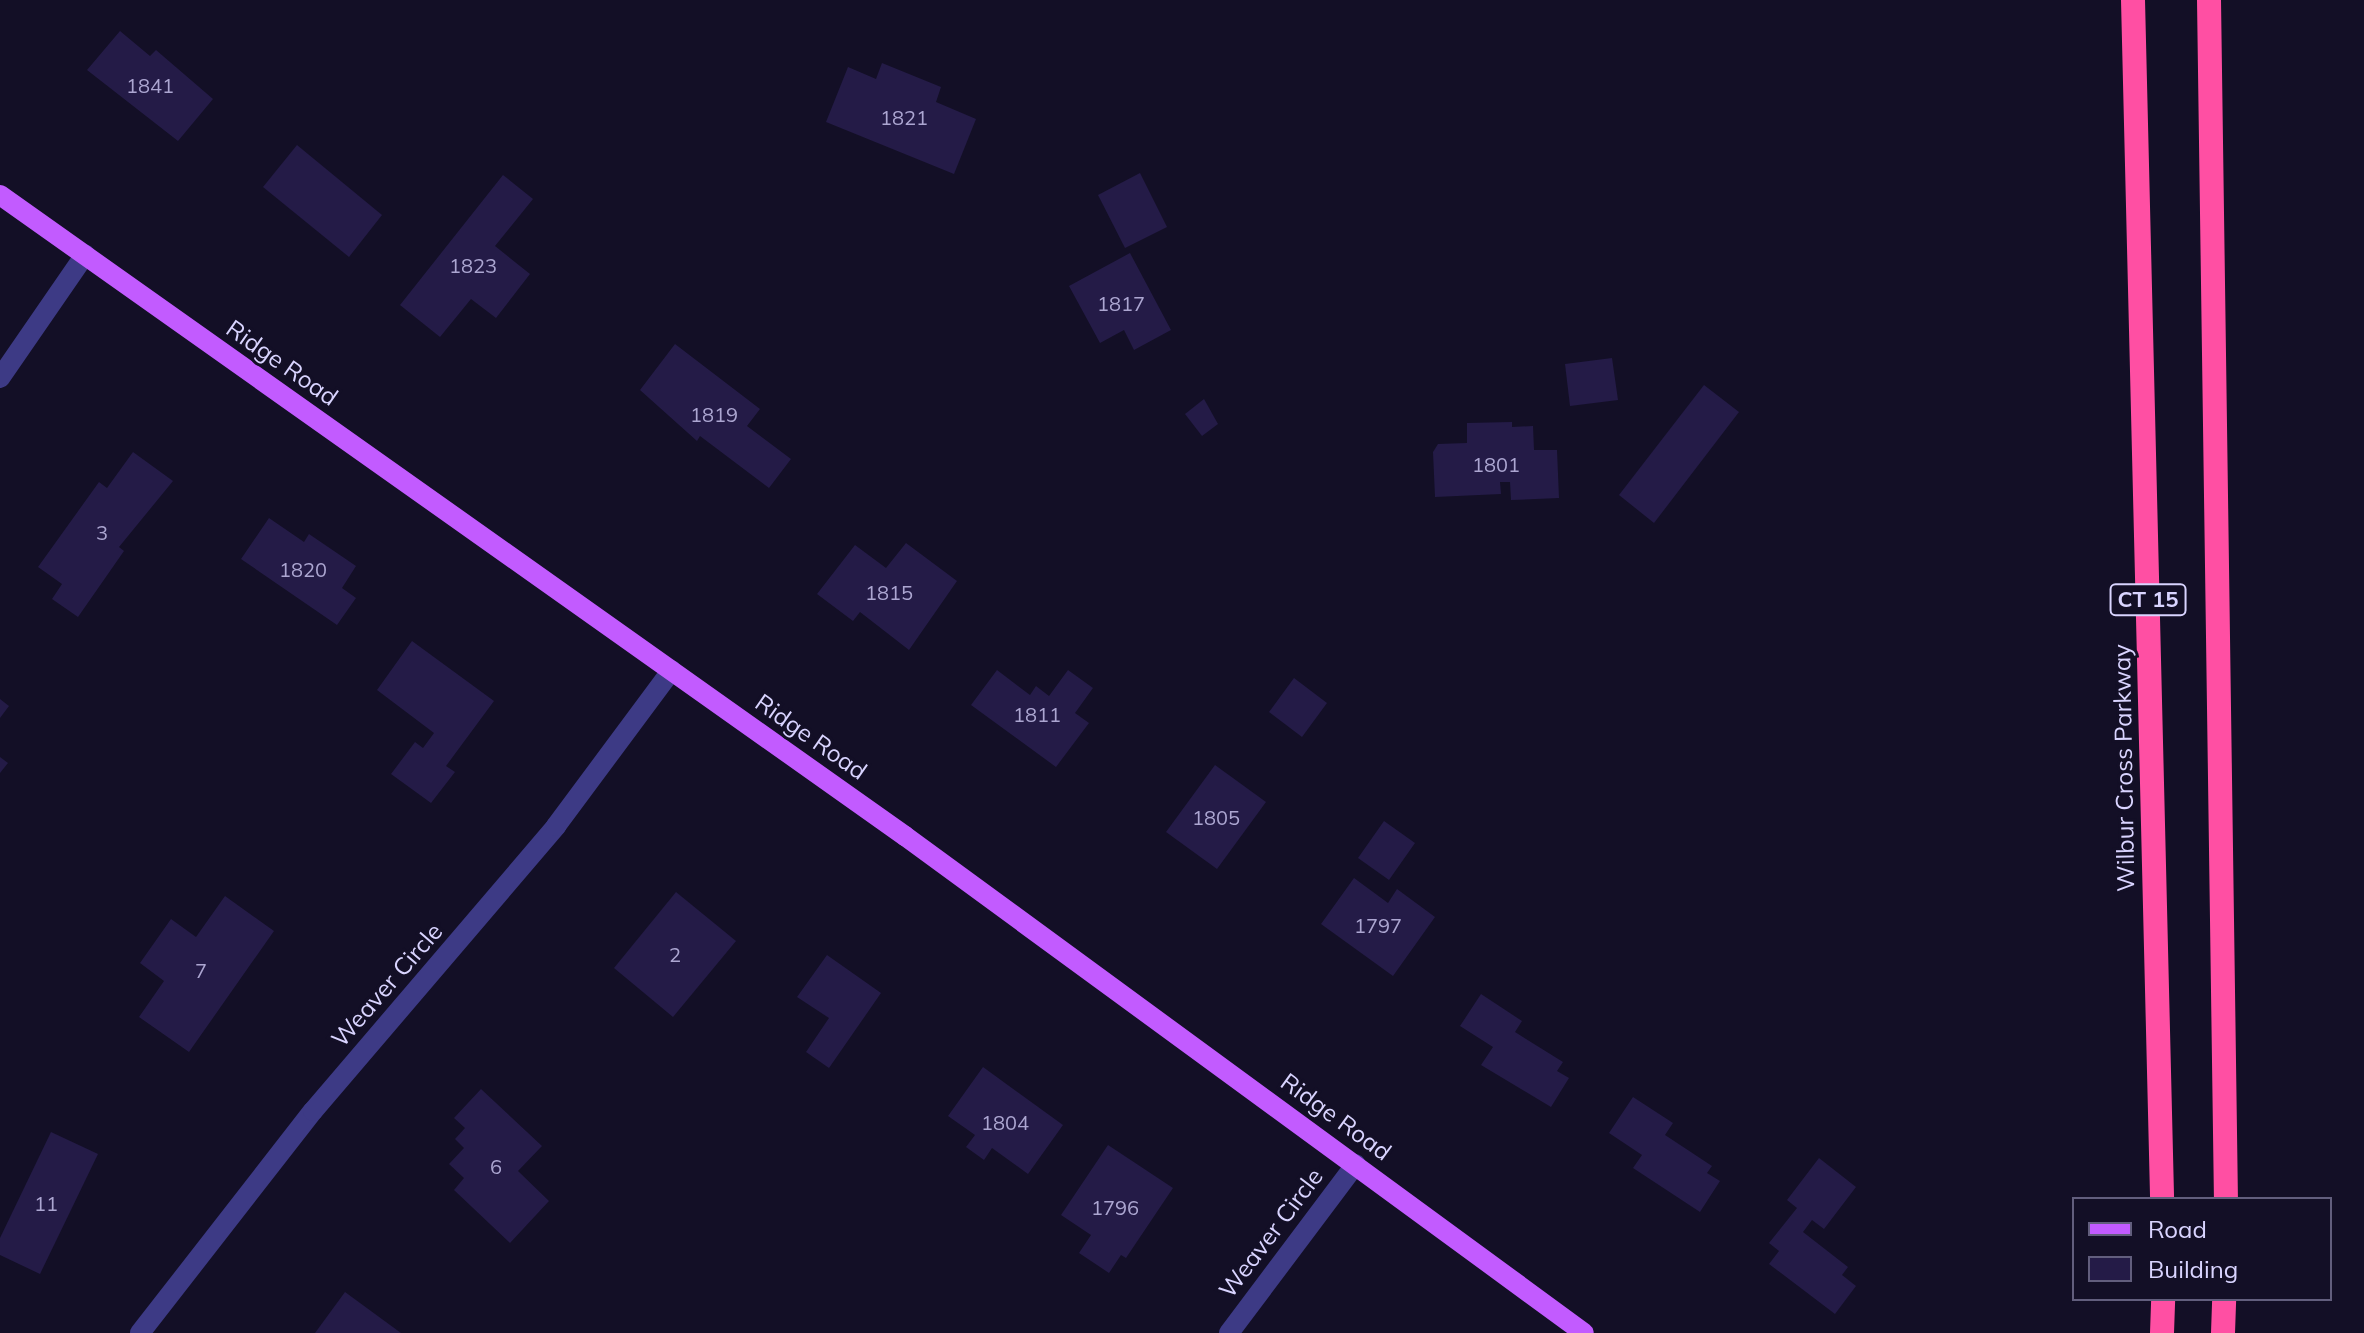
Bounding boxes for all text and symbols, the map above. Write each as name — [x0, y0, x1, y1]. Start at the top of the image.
house number: 1841 — [126, 73, 174, 97]
house number: 1821 — [880, 105, 928, 129]
house number: 1823 — [449, 253, 497, 277]
house number: 1817 — [1097, 291, 1145, 315]
street label: Ridge Road — [221, 314, 343, 412]
house number: 1819 — [690, 402, 738, 426]
house number: 1801 — [1472, 452, 1520, 476]
house number: 3 — [96, 520, 108, 544]
house number: 1820 — [279, 557, 327, 581]
house number: 1815 — [865, 580, 913, 604]
road number: CT 15 — [2108, 582, 2188, 618]
street label: Wilbur Cross Parkway — [2107, 644, 2141, 892]
street label: Ridge Road — [750, 688, 872, 786]
house number: 1811 — [1013, 702, 1061, 726]
house number: 1805 — [1192, 805, 1240, 829]
house number: 1797 — [1354, 913, 1402, 937]
street label: Weaver Circle — [325, 917, 449, 1053]
house number: 2 — [669, 942, 681, 966]
house number: 7 — [195, 958, 207, 982]
street label: Ridge Road — [1275, 1067, 1397, 1167]
house number: 1804 — [981, 1110, 1029, 1134]
house number: 6 — [490, 1154, 502, 1178]
street label: Weaver Circle — [1213, 1163, 1329, 1303]
house number: 11 — [34, 1191, 58, 1215]
house number: 1796 — [1091, 1195, 1139, 1219]
legend — [2072, 1197, 2332, 1301]
text: Road — [2148, 1214, 2207, 1244]
text: Building — [2148, 1254, 2238, 1284]

